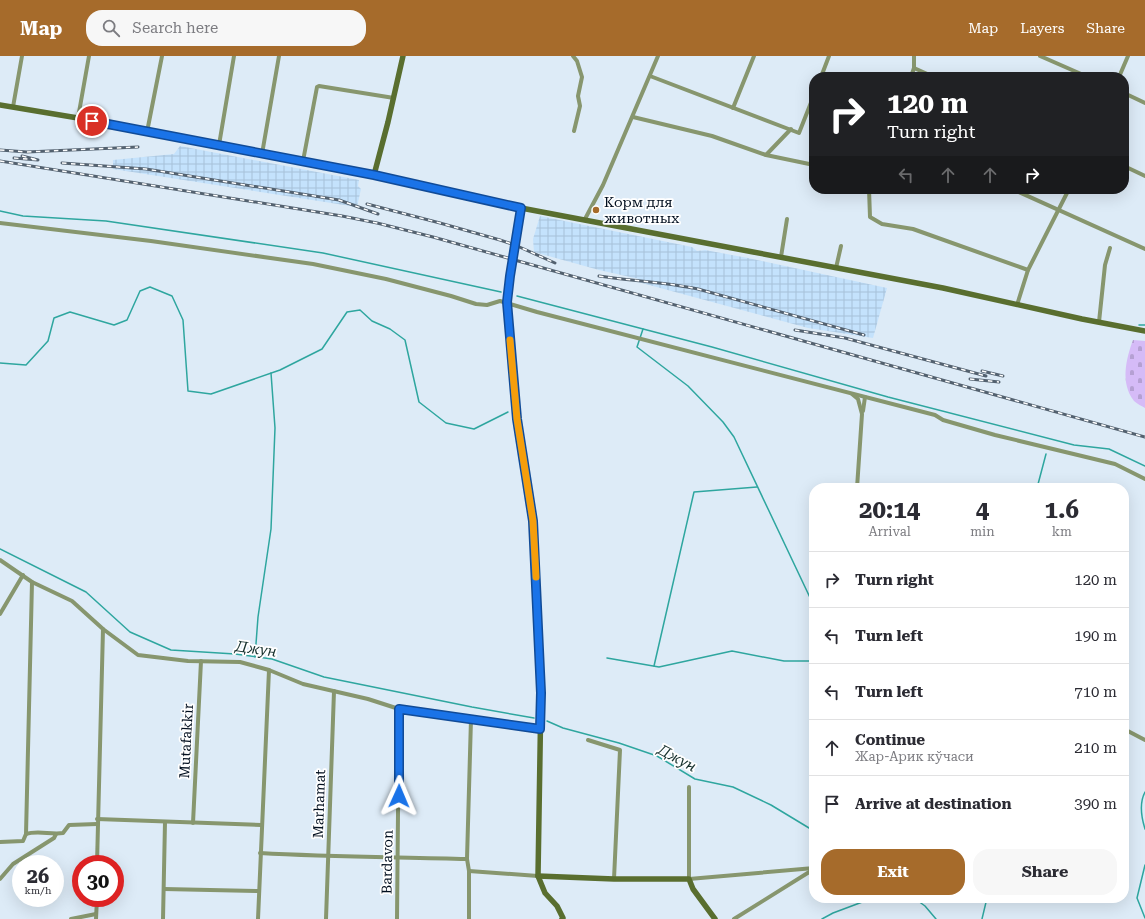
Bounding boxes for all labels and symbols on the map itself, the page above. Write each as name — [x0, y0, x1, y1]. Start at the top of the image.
pin — [75, 104, 109, 138]
place label: Корм для животных — [604, 194, 679, 226]
marker: Корм для животных — [591, 205, 601, 215]
water label: Джун — [233, 637, 278, 661]
street label: Mutafakkir — [176, 703, 196, 779]
water label: Джун — [654, 740, 699, 776]
street label: Marhamat — [310, 769, 328, 839]
position arrow — [378, 775, 420, 817]
street label: Bardavon — [378, 830, 396, 894]
speed limit sign: 30 — [72, 855, 124, 907]

